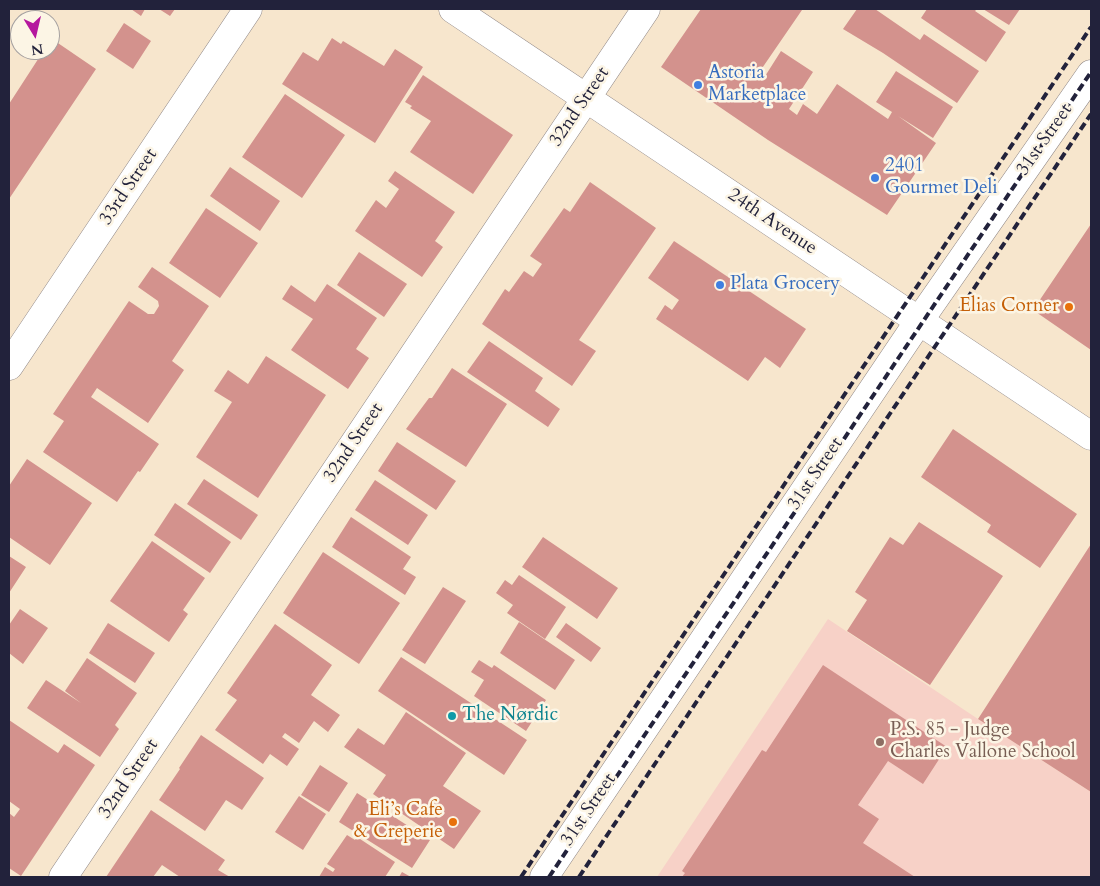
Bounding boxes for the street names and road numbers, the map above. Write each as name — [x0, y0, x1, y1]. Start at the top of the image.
street label: 32nd Street — [545, 63, 615, 151]
street label: 31st Street — [1012, 100, 1078, 180]
street label: 33rd Street — [95, 144, 163, 230]
street label: 24th Avenue — [723, 184, 821, 260]
street label: 32nd Street — [319, 399, 389, 487]
street label: 31st Street — [783, 433, 849, 515]
street label: 32nd Street — [94, 735, 164, 823]
street label: 31st Street — [556, 769, 622, 851]

